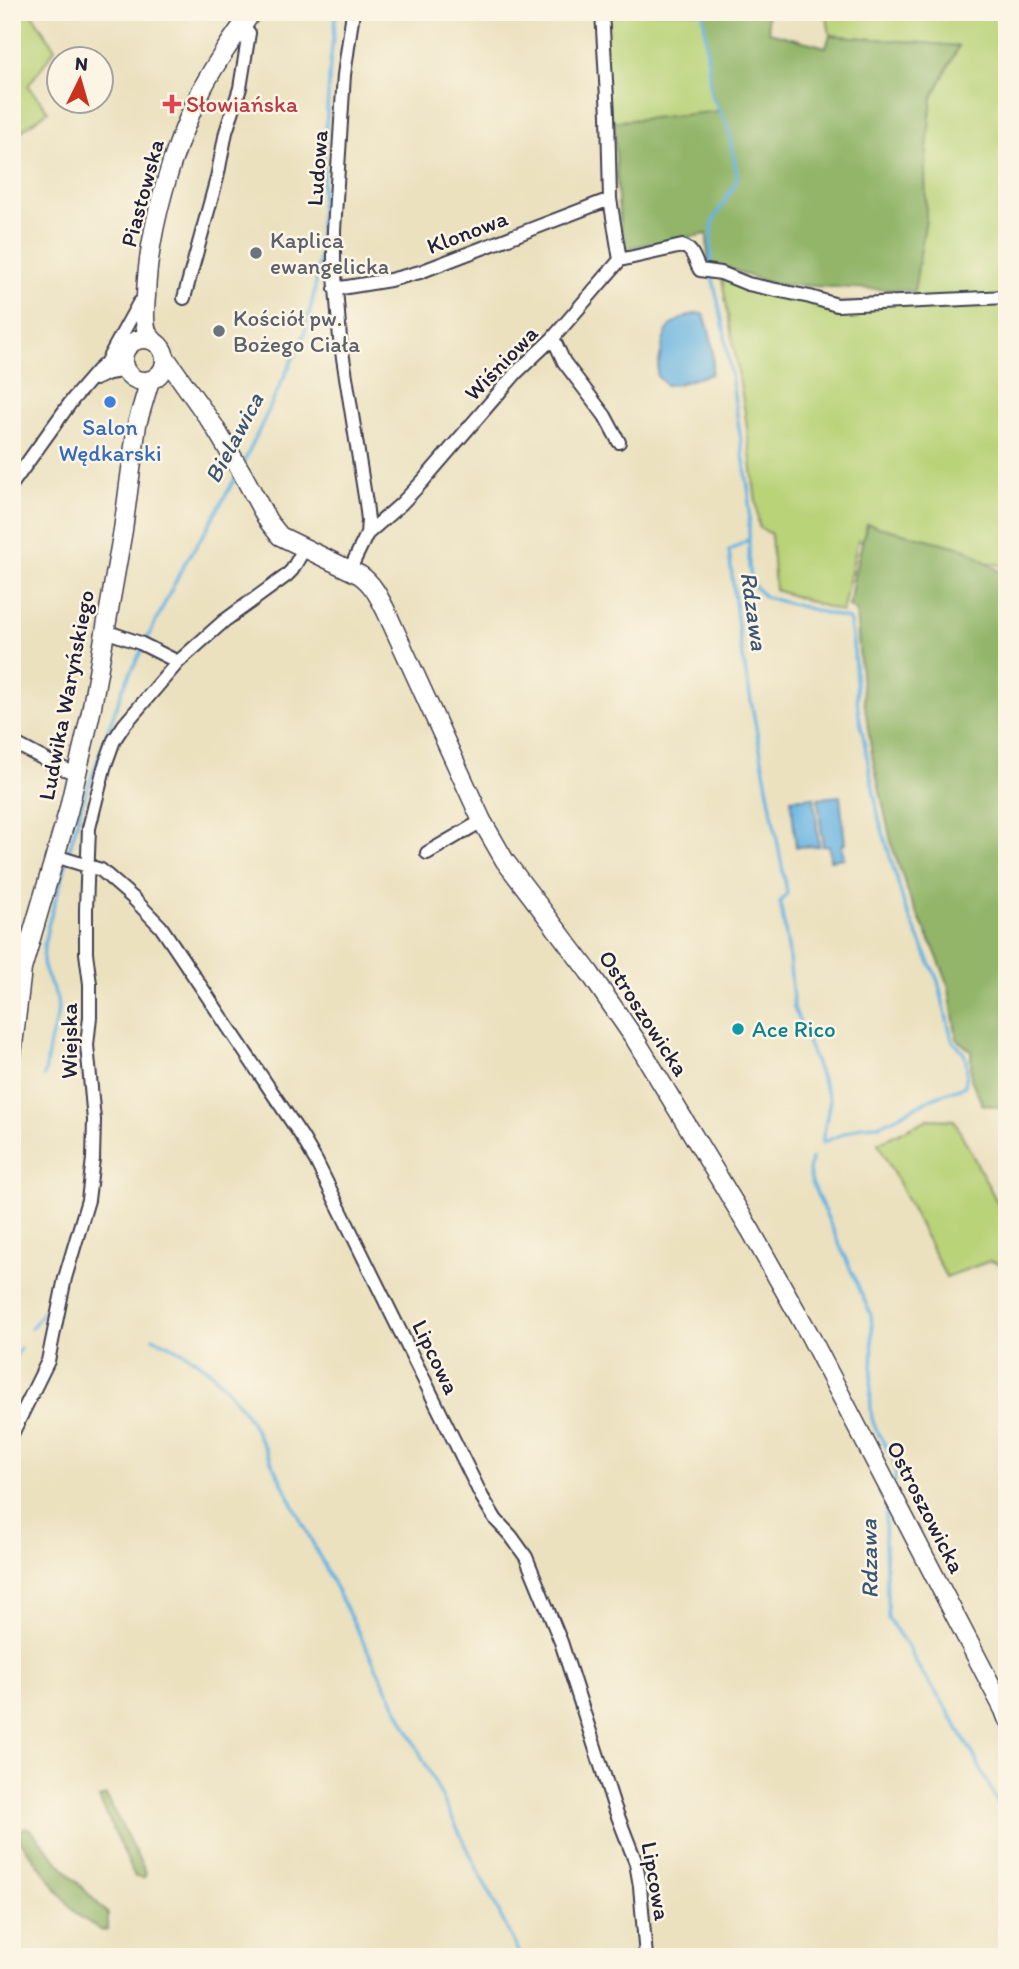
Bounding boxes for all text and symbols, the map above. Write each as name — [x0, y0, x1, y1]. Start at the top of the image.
north arrow — [46, 46, 116, 116]
text: N — [74, 52, 89, 76]
place label: Słowiańska — [186, 90, 298, 118]
marker: Słowiańska — [164, 96, 180, 112]
street label: Ludowa — [300, 129, 334, 207]
street label: Piastowska — [114, 136, 170, 250]
street label: Klonowa — [423, 204, 512, 260]
place label: Kaplica ewangelicka — [270, 226, 389, 280]
marker: Kaplica ewangelicka — [248, 245, 264, 261]
place label: Kościół pw. Bożego Ciała — [233, 304, 360, 358]
street label: Wiśniowa — [458, 319, 544, 407]
marker: Kościół pw. Bożego Ciała — [211, 323, 227, 339]
water label: Bielawica — [198, 387, 270, 488]
marker: Salon Wędkarski — [102, 394, 118, 410]
place label: Salon Wędkarski — [58, 413, 162, 467]
water label: Rdzawa — [735, 570, 775, 653]
street label: Ludwika Waryńskiego — [32, 587, 100, 803]
street label: Ostroszowicka — [593, 945, 695, 1081]
street label: Wiejska — [55, 1003, 83, 1079]
place label: Ace Rico — [752, 1015, 836, 1043]
marker: Ace Rico — [730, 1021, 746, 1037]
street label: Lipcowa — [406, 1315, 466, 1399]
street label: Ostroszowicka — [881, 1436, 971, 1578]
water label: Rdzawa — [853, 1518, 884, 1599]
street label: Lipcowa — [635, 1839, 677, 1923]

